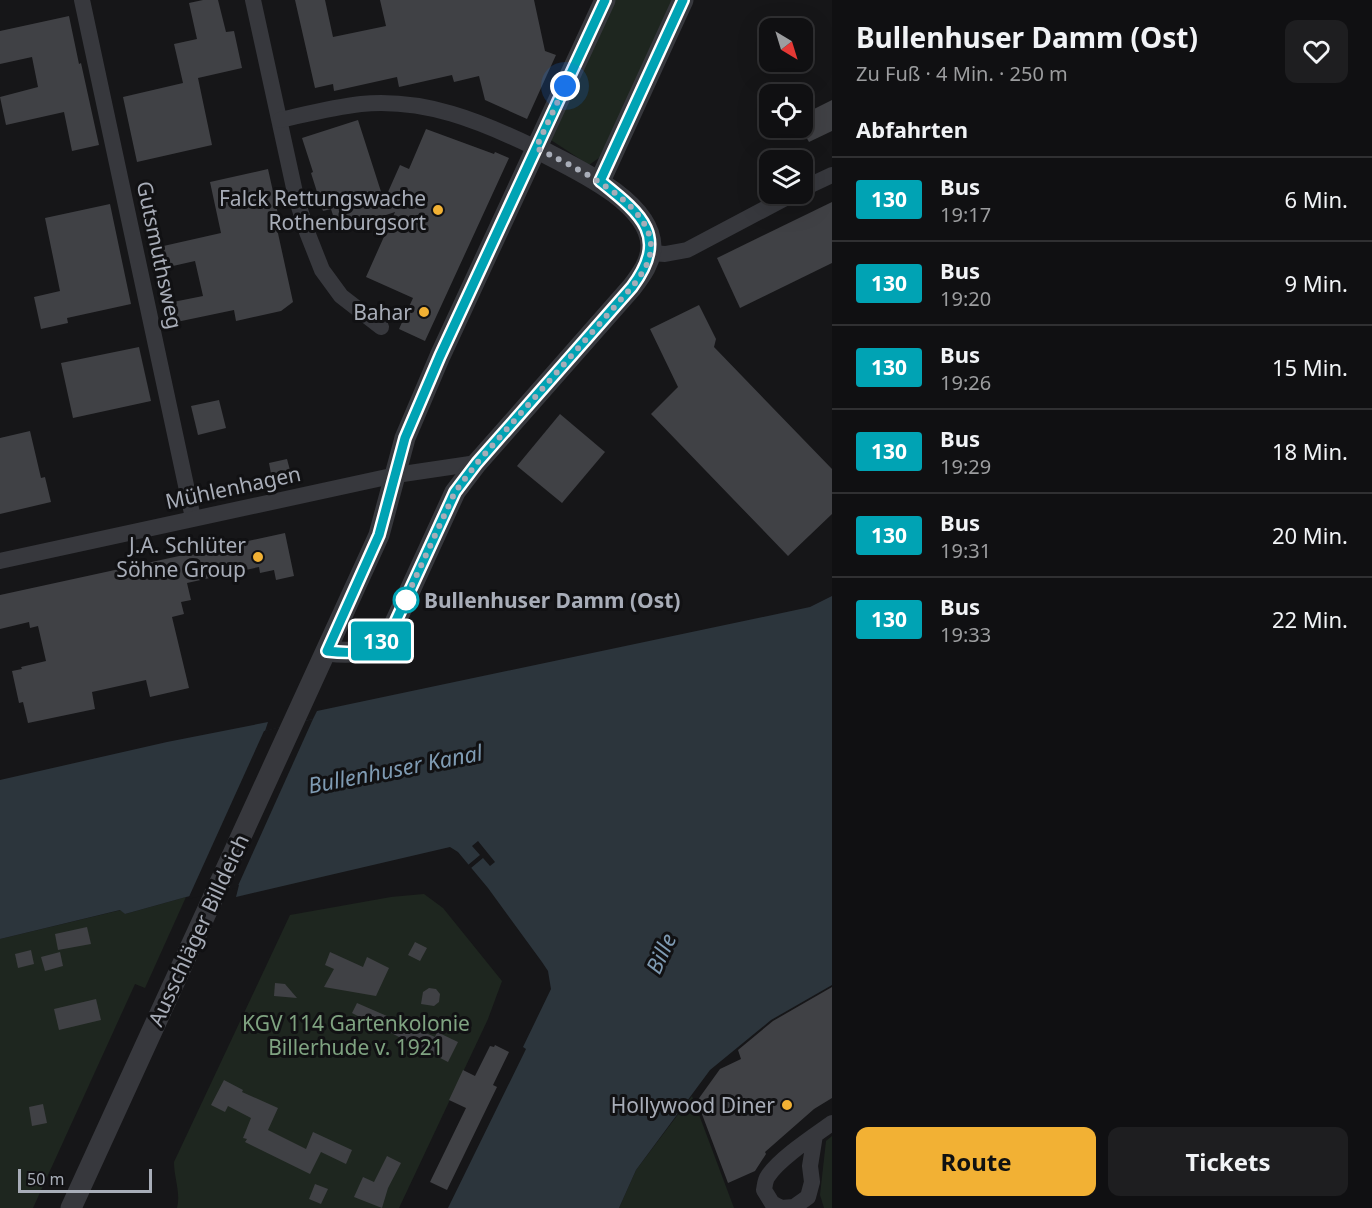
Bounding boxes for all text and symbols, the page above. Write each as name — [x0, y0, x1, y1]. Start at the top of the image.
north arrow — [759, 18, 813, 72]
map controls — [759, 18, 813, 204]
text: Bullenhuser Damm (Ost) — [856, 18, 1198, 56]
button: heart — [1285, 20, 1348, 83]
text: Zu Fuß · 4 Min. · 250 m — [856, 60, 1068, 87]
your location — [550, 71, 580, 101]
button: locate — [759, 84, 813, 138]
text: Abfahrten — [856, 114, 968, 144]
button: layers — [759, 150, 813, 204]
text: Bus — [940, 171, 980, 201]
street label: Gutsmuthsweg — [131, 179, 189, 331]
place label: Falck Rettungswache Rothenburgsort — [219, 184, 426, 236]
text: 6 Min. — [1285, 184, 1348, 214]
text: 130 — [871, 185, 907, 213]
text: 19:17 — [940, 201, 991, 228]
marker: Falck Rettungswache Rothenburgsort — [431, 203, 445, 217]
text: Bus — [940, 255, 980, 285]
text: 9 Min. — [1285, 268, 1348, 298]
text: 130 — [871, 269, 907, 297]
text: 19:20 — [940, 285, 991, 312]
place label: Bahar — [353, 298, 412, 326]
marker: Bahar — [417, 305, 431, 319]
text: Bus — [940, 339, 980, 369]
text: 15 Min. — [1272, 352, 1348, 382]
text: 130 — [871, 353, 907, 381]
text: 19:26 — [940, 369, 991, 396]
text: Bus — [940, 423, 980, 453]
text: 18 Min. — [1272, 436, 1348, 466]
text: 130 — [871, 437, 907, 465]
text: 19:29 — [940, 453, 991, 480]
street label: Mühlenhagen — [163, 459, 303, 515]
text: Bus — [940, 507, 980, 537]
text: 20 Min. — [1272, 520, 1348, 550]
text: 130 — [871, 521, 907, 549]
place label: J.A. Schlüter Söhne Group — [116, 531, 246, 583]
text: 19:31 — [940, 537, 991, 564]
marker: J.A. Schlüter Söhne Group — [251, 550, 265, 564]
place label: Bullenhuser Damm (Ost) — [424, 586, 680, 614]
marker: Bullenhuser Damm (Ost) — [393, 587, 419, 613]
text: Bus — [940, 591, 980, 621]
text: 22 Min. — [1272, 604, 1348, 634]
text: 130 — [871, 605, 907, 633]
text: 19:33 — [940, 621, 991, 648]
line badge: 130 — [346, 622, 416, 660]
text: 130 — [363, 627, 399, 655]
water label: Bullenhuser Kanal — [305, 736, 486, 800]
street label: Ausschläger Billdeich — [141, 829, 255, 1031]
water label: Bille — [638, 928, 682, 978]
park label: KGV 114 Gartenkolonie Billerhude v. 1921 — [242, 1009, 470, 1061]
place label: Hollywood Diner — [611, 1091, 775, 1119]
marker: Hollywood Diner — [780, 1098, 794, 1112]
button: Route — [856, 1127, 1096, 1196]
button: Tickets — [1108, 1127, 1348, 1196]
scale bar — [18, 1166, 152, 1194]
text: 50 m — [27, 1168, 64, 1190]

